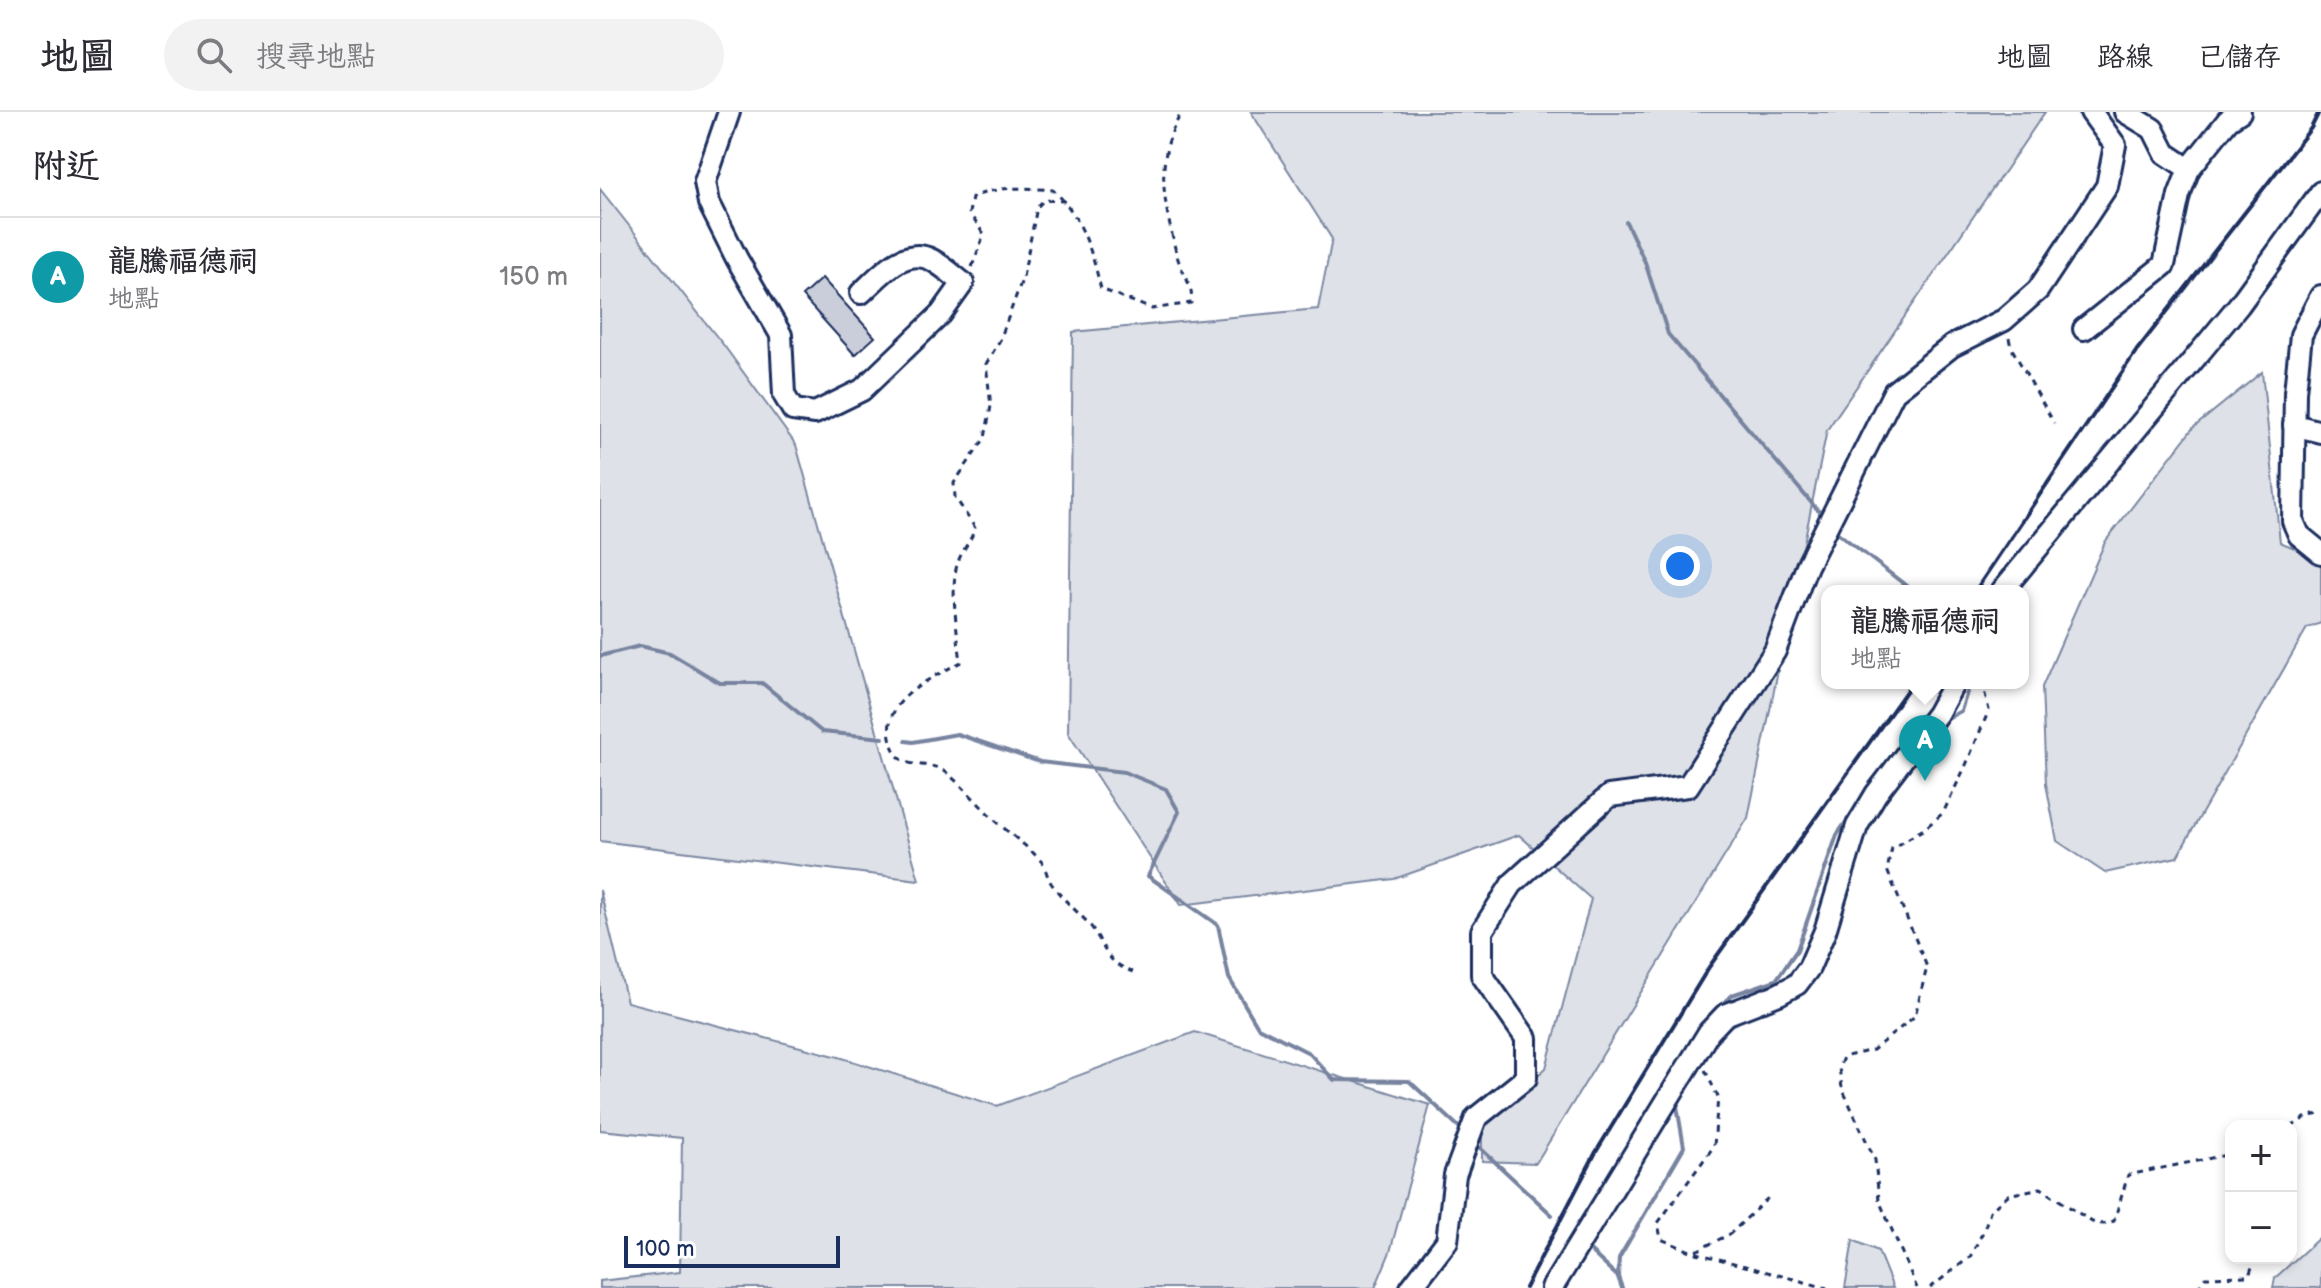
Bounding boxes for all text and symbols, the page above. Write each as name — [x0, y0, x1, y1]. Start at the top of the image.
search box — [164, 19, 724, 91]
icon: search — [192, 33, 236, 77]
text: 地圖 — [40, 35, 116, 80]
text: 搜尋地點 — [256, 39, 376, 75]
text: 地圖 — [1997, 41, 2053, 74]
text: 路線 — [2097, 41, 2153, 74]
text: 已儲存 — [2197, 41, 2281, 74]
text: 附近 — [32, 146, 100, 187]
text: 龍騰福德祠 — [108, 244, 258, 280]
text: A — [50, 262, 66, 293]
text: 150 m — [499, 262, 568, 293]
text: 地點 — [108, 284, 160, 315]
your location — [1660, 546, 1700, 586]
popup — [1821, 585, 2029, 689]
text: 龍騰福德祠 — [1850, 604, 2000, 640]
text: 地點 — [1850, 644, 1902, 675]
pin: A — [1899, 715, 1951, 781]
map controls — [2225, 1120, 2297, 1264]
button: + — [2225, 1120, 2297, 1192]
button: − — [2225, 1192, 2297, 1264]
scale bar — [624, 1232, 840, 1268]
text: 100 m — [636, 1236, 695, 1263]

